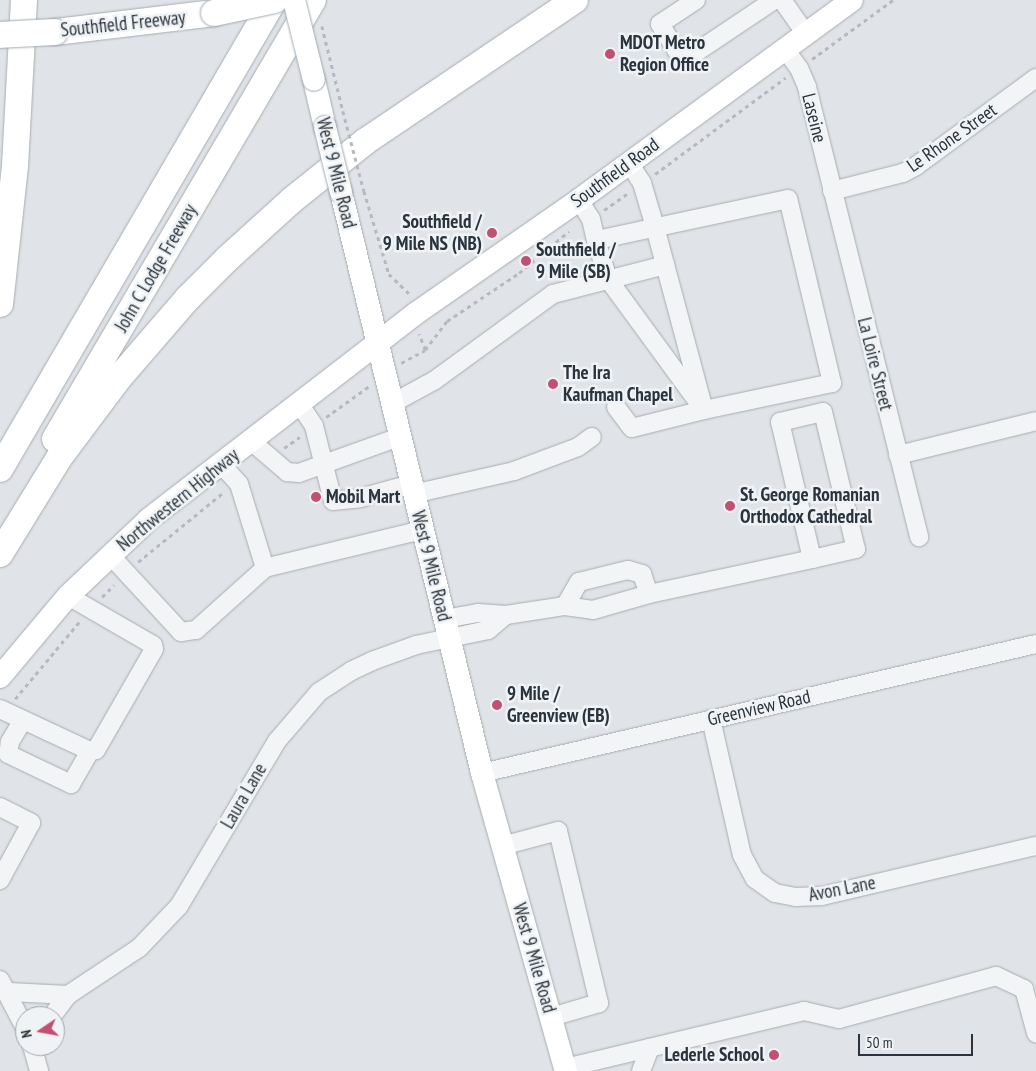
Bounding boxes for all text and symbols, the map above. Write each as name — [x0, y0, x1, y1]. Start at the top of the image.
street label: Southfield Freeway — [59, 6, 187, 42]
place label: MDOT Metro Region Office — [620, 32, 709, 76]
marker: MDOT Metro Region Office — [604, 48, 616, 60]
street label: Laseine — [797, 91, 831, 145]
street label: Le Rhone Street — [903, 99, 1001, 177]
street label: West 9 Mile Road — [311, 115, 361, 231]
street label: Southfield Road — [566, 133, 664, 213]
street label: John C Lodge Freeway — [110, 200, 202, 336]
place label: Southfield / 9 Mile NS (NB) — [383, 211, 482, 255]
marker: Southfield / 9 Mile NS (NB) — [486, 227, 498, 239]
place label: Southfield / 9 Mile (SB) — [536, 239, 616, 283]
marker: Southfield / 9 Mile (SB) — [520, 255, 532, 267]
street label: La Loire Street — [852, 315, 898, 413]
place label: The Ira Kaufman Chapel — [563, 362, 673, 406]
marker: The Ira Kaufman Chapel — [547, 378, 559, 390]
street label: Northwestern Highway — [112, 444, 244, 556]
place label: St. George Romanian Orthodox Cathedral — [740, 484, 881, 528]
place label: Mobil Mart — [326, 486, 400, 508]
marker: Mobil Mart — [310, 491, 322, 503]
marker: St. George Romanian Orthodox Cathedral — [724, 500, 736, 512]
street label: West 9 Mile Road — [406, 508, 456, 624]
place label: 9 Mile / Greenview (EB) — [507, 683, 610, 727]
street label: Greenview Road — [705, 685, 813, 731]
marker: 9 Mile / Greenview (EB) — [491, 699, 503, 711]
street label: Laura Lane — [216, 759, 272, 833]
street label: Avon Lane — [807, 871, 877, 907]
street label: West 9 Mile Road — [507, 900, 561, 1016]
north arrow — [15, 1006, 65, 1056]
scale bar — [861, 1024, 976, 1056]
text: N — [17, 1028, 36, 1039]
text: 50 m — [866, 1033, 892, 1052]
place label: Lederle School — [664, 1044, 764, 1066]
marker: Lederle School — [768, 1049, 780, 1061]

